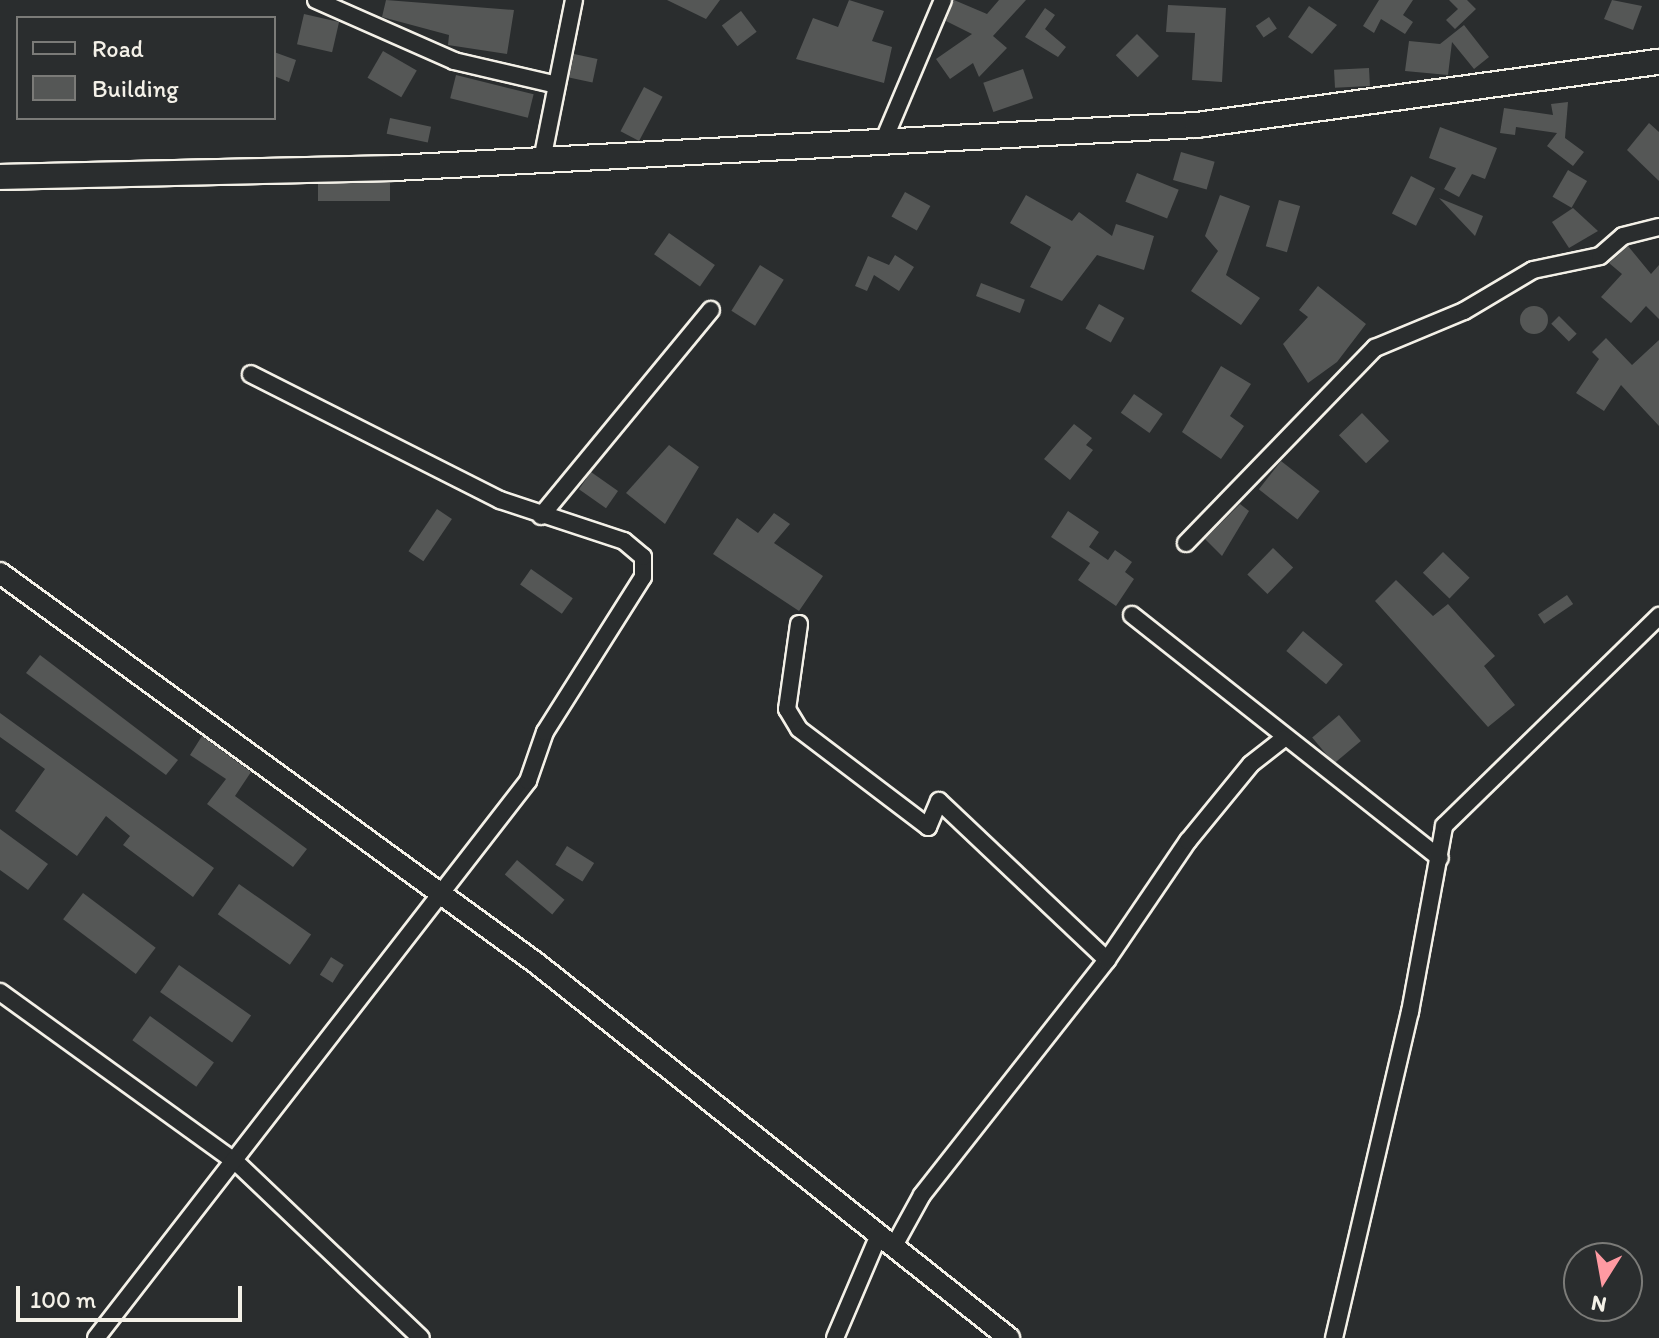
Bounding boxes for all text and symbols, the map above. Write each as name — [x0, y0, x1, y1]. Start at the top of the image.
legend — [16, 16, 276, 120]
text: Road — [92, 34, 144, 63]
text: Building — [92, 74, 179, 103]
north arrow — [1563, 1242, 1643, 1322]
scale bar — [20, 1270, 246, 1320]
text: 100 m — [30, 1285, 96, 1314]
text: N — [1589, 1289, 1609, 1319]

